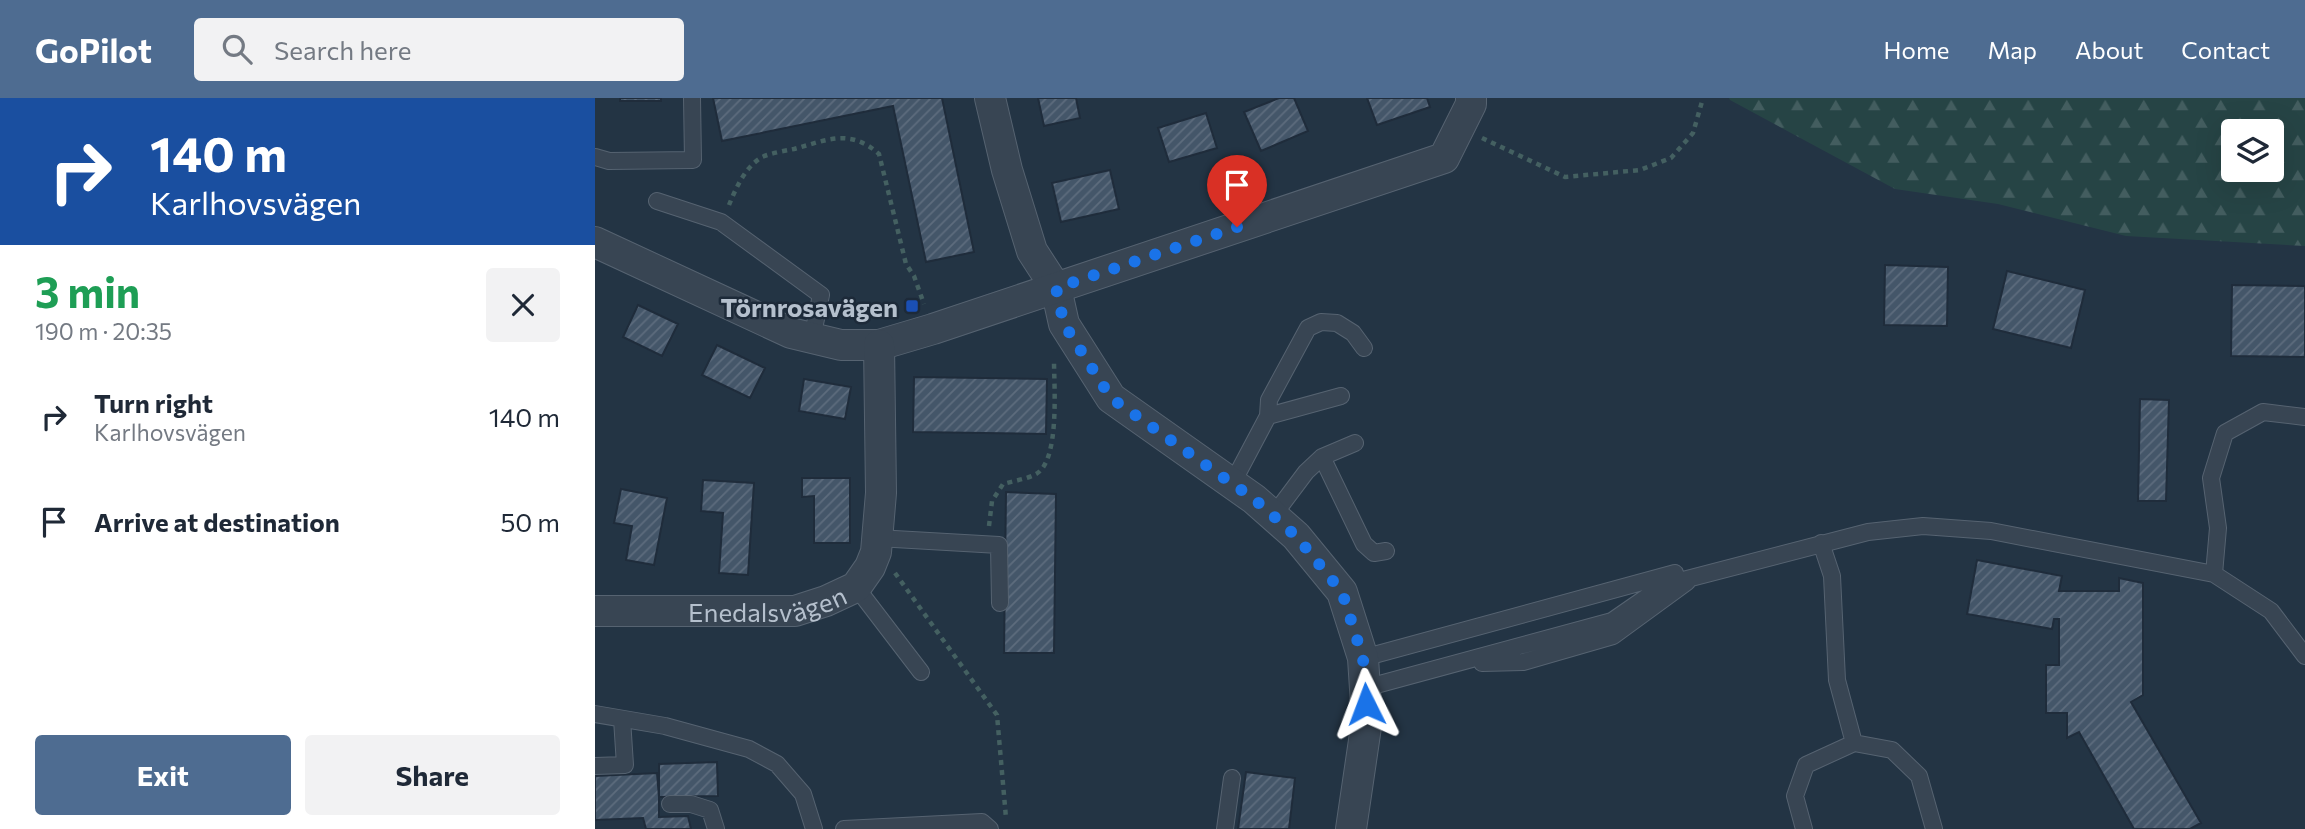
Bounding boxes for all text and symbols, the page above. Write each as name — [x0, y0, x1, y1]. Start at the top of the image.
search box — [194, 18, 684, 81]
text: GoPilot — [35, 29, 152, 70]
icon: search — [218, 30, 256, 68]
text: Search here — [274, 34, 411, 65]
text: Home — [1884, 35, 1950, 64]
text: Map — [1988, 35, 2037, 64]
text: About — [2075, 35, 2143, 64]
text: Contact — [2181, 35, 2270, 64]
map controls — [2221, 119, 2284, 182]
button: layers — [2221, 119, 2284, 182]
text: 140 m — [150, 122, 287, 182]
icon: right — [35, 126, 126, 217]
pin — [1207, 155, 1267, 227]
icon: arrive — [1218, 166, 1256, 204]
text: Karlhovsvägen — [150, 182, 361, 222]
text: 3 min — [35, 265, 140, 317]
button: close — [486, 268, 560, 342]
place label: Törnrosavägen — [721, 291, 898, 322]
marker: Törnrosavägen — [904, 298, 920, 314]
text: 190 m · 20:35 — [35, 317, 172, 345]
text: Turn right — [94, 387, 213, 418]
icon: right — [35, 398, 73, 436]
text: 140 m — [489, 401, 560, 432]
text: Karlhovsvägen — [94, 418, 246, 446]
icon: arrive — [35, 503, 73, 541]
text: Arrive at destination — [94, 506, 340, 537]
text: 50 m — [500, 506, 560, 537]
street label: Enedalsvägen — [688, 578, 851, 627]
position arrow — [1329, 667, 1403, 741]
button: Exit — [35, 735, 291, 815]
button: Share — [305, 735, 560, 815]

